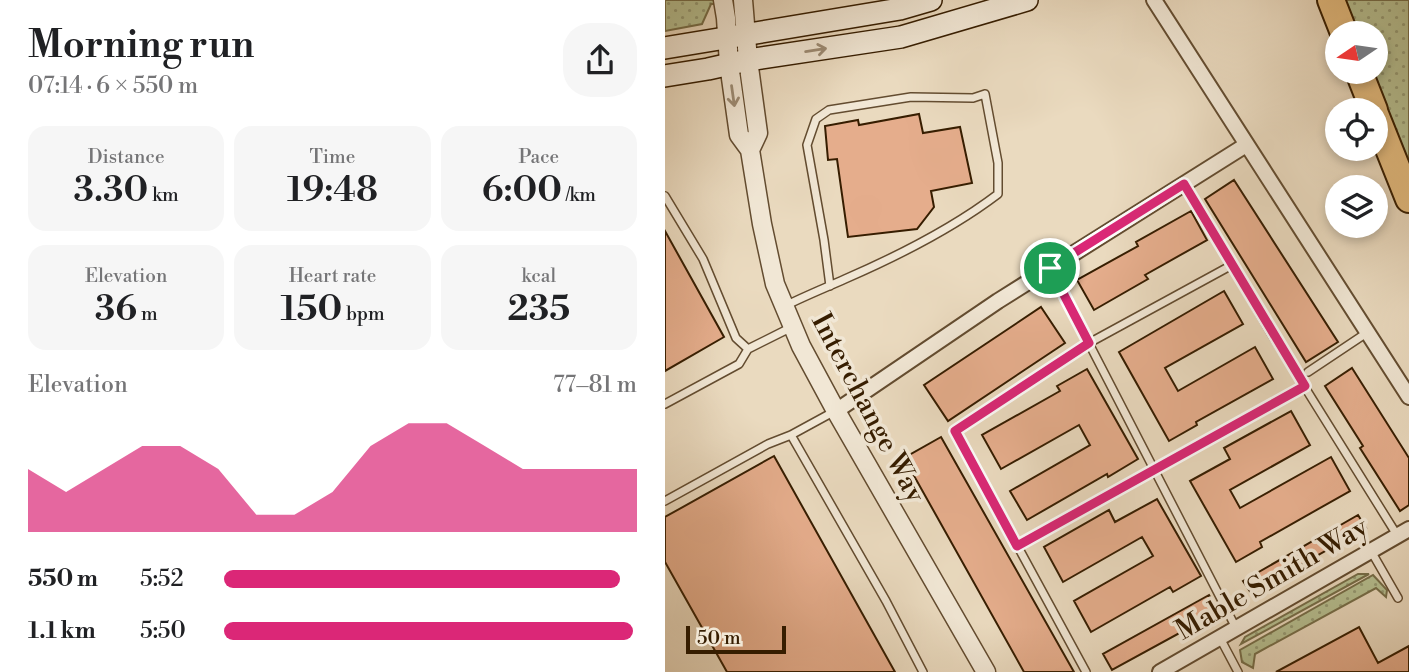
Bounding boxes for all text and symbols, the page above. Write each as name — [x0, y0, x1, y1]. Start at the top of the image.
north arrow — [1325, 21, 1388, 84]
map controls — [1325, 21, 1388, 238]
text: Morning run — [28, 22, 254, 69]
button: share — [563, 23, 637, 97]
one-way arrow — [804, 43, 827, 56]
text: 07:14 · 6 × 550 m — [28, 72, 198, 100]
one-way arrow — [727, 84, 740, 106]
button: locate — [1325, 98, 1388, 161]
text: Distance — [88, 145, 165, 169]
text: Time — [310, 145, 355, 169]
text: Pace — [518, 145, 559, 169]
text: 3.30 — [74, 169, 148, 212]
text: 19:48 — [287, 169, 378, 212]
text: 6:00 — [482, 169, 562, 212]
button: layers — [1325, 175, 1388, 238]
text: km — [148, 183, 179, 207]
text: /km — [562, 183, 596, 207]
pin — [1020, 238, 1080, 298]
icon: arrive — [1031, 249, 1069, 287]
text: Elevation — [85, 264, 167, 288]
text: Heart rate — [289, 264, 376, 288]
text: kcal — [522, 264, 556, 288]
text: 36 — [95, 288, 137, 331]
text: 150 — [280, 288, 342, 331]
text: 235 — [508, 288, 570, 331]
text: m — [137, 302, 158, 326]
text: bpm — [342, 302, 385, 326]
street label: Interchange Way — [803, 307, 933, 509]
text: Elevation — [28, 371, 128, 399]
text: 77–81 m — [553, 371, 637, 399]
street label: Mable Smith Way — [1170, 510, 1375, 648]
text: 550 m — [28, 565, 98, 593]
text: 5:52 — [140, 565, 184, 593]
text: 1.1 km — [28, 617, 96, 645]
text: 5:50 — [140, 617, 186, 645]
scale bar — [686, 623, 786, 655]
text: 50 m — [697, 626, 741, 650]

